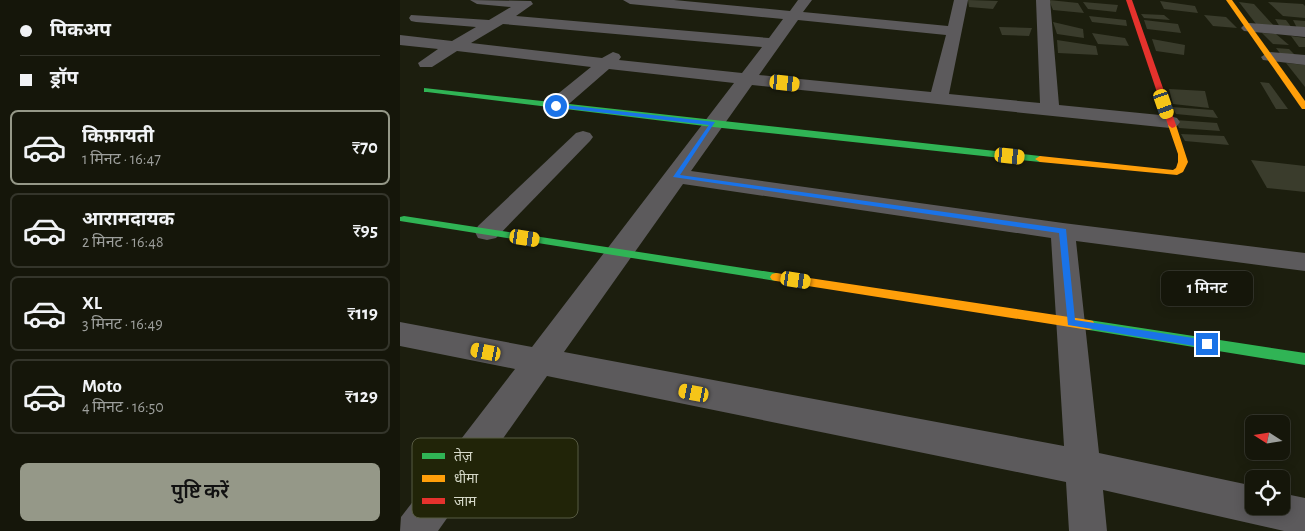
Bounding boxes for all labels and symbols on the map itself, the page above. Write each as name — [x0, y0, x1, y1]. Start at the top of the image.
car — [769, 74, 800, 92]
car — [1152, 87, 1175, 121]
route start — [545, 95, 567, 117]
car — [994, 147, 1025, 165]
car — [509, 228, 540, 248]
car — [780, 270, 811, 290]
callout: 1 मिनट — [1161, 272, 1253, 306]
route end — [1196, 333, 1218, 355]
car — [469, 342, 502, 362]
car — [677, 383, 710, 403]
north arrow — [1245, 415, 1290, 460]
legend — [412, 438, 578, 518]
text: तेज़ — [454, 447, 473, 464]
text: धीमा — [454, 470, 479, 486]
text: जाम — [454, 495, 477, 509]

